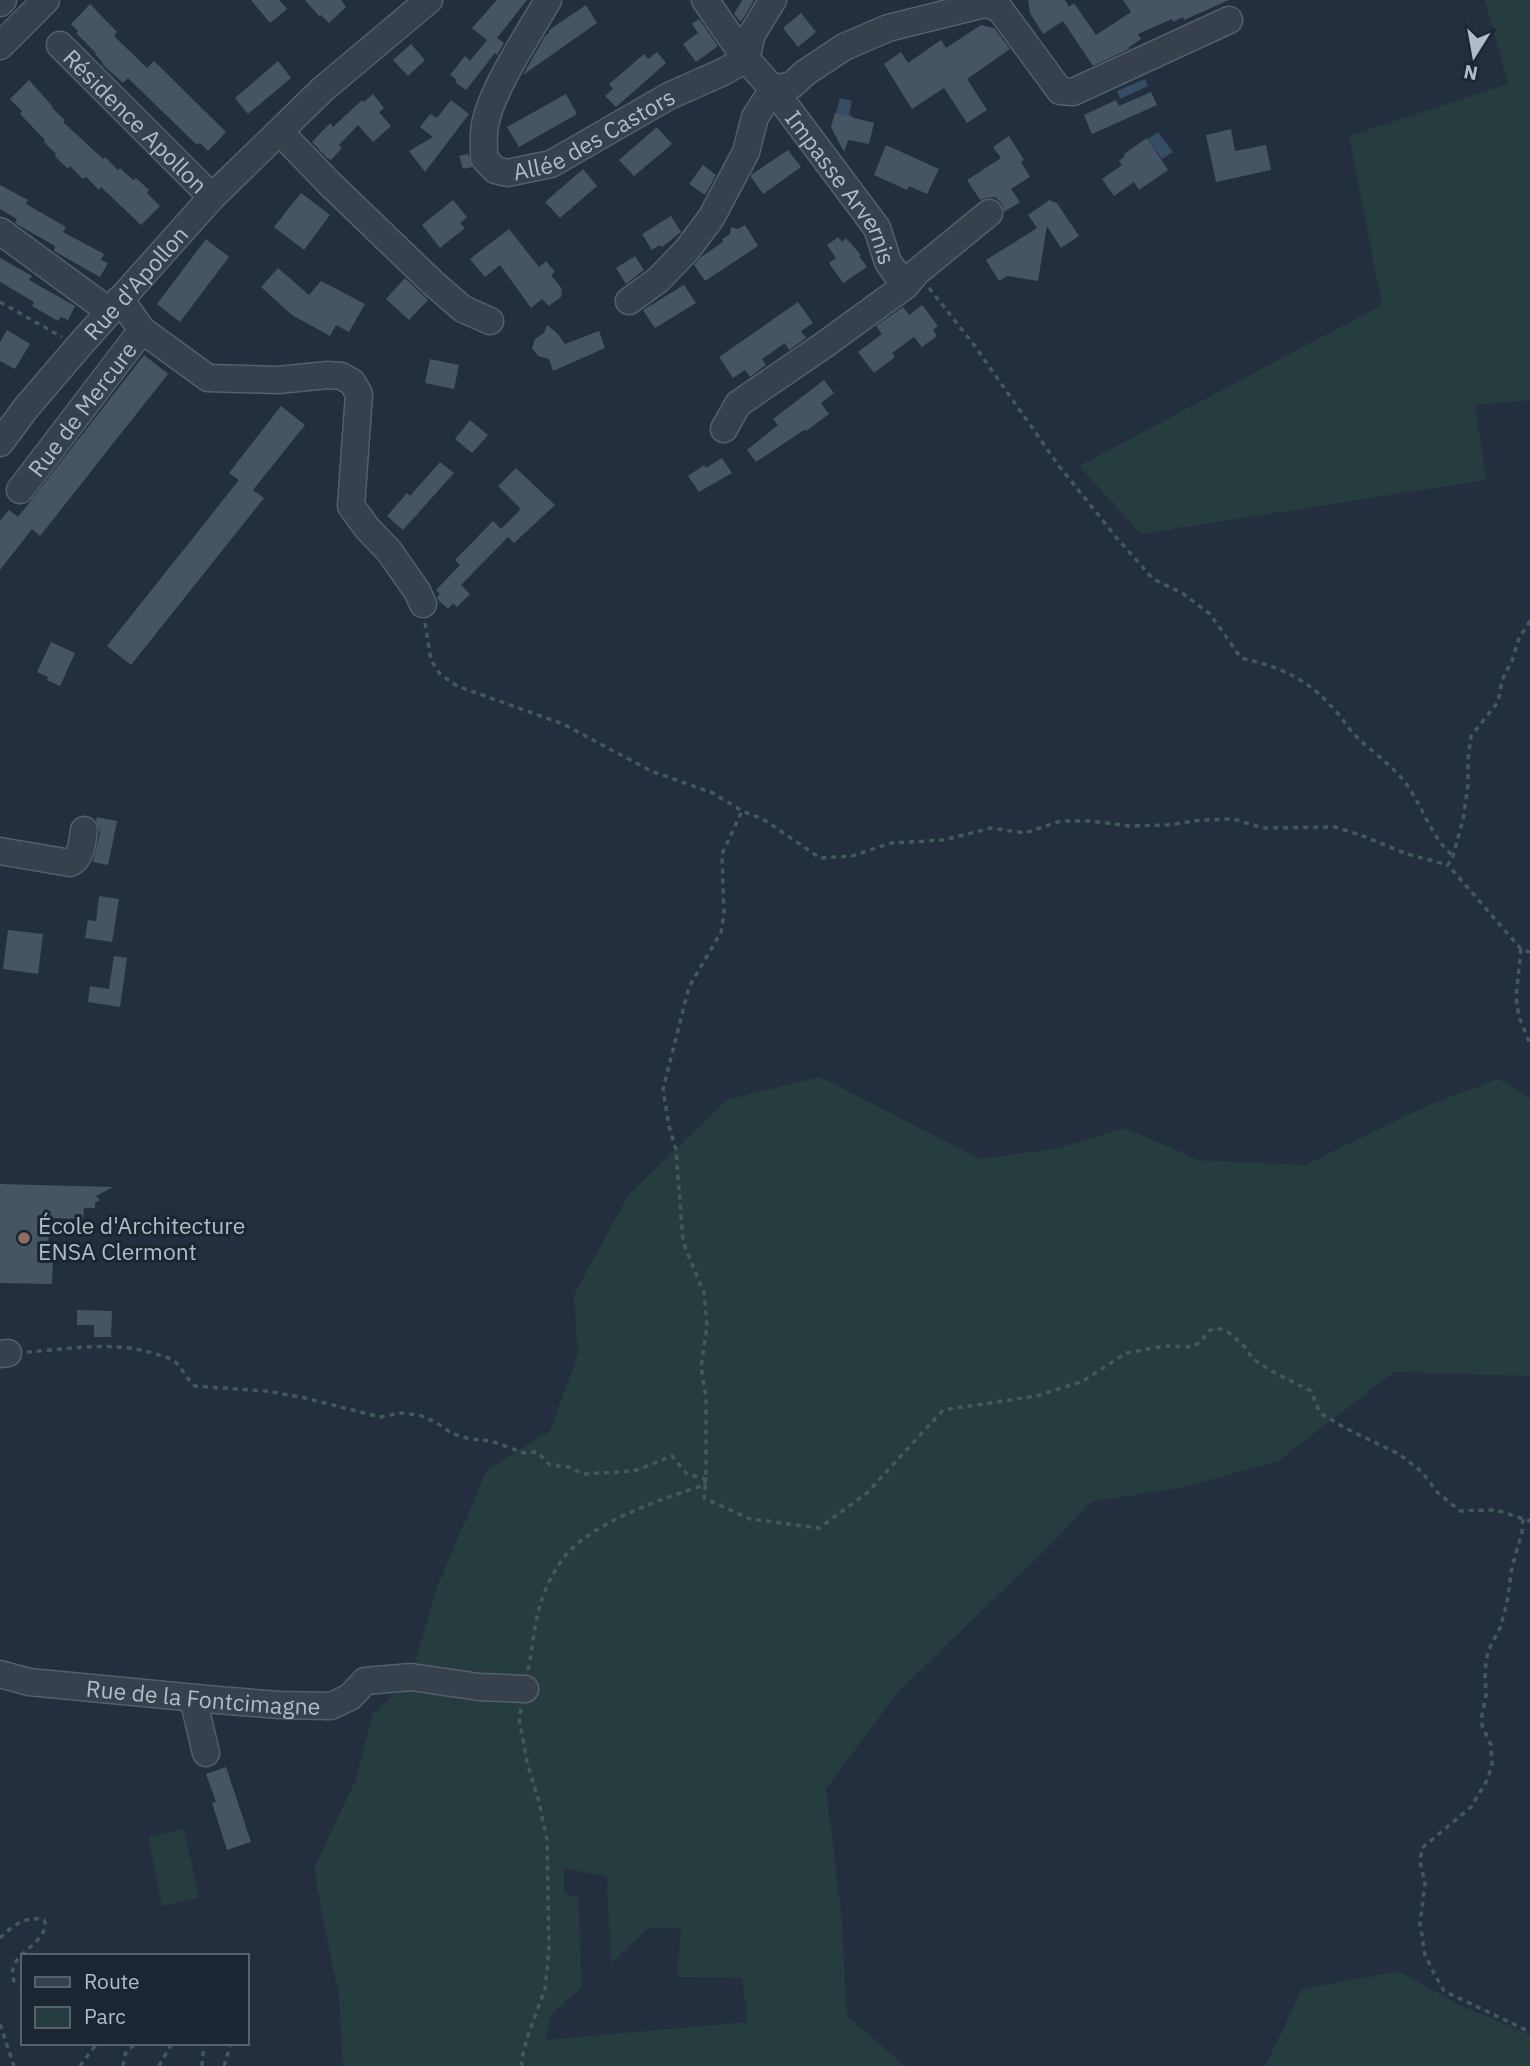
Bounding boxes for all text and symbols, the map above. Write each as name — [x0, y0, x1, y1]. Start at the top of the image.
north arrow — [1439, 21, 1509, 91]
street label: Résidence Apollon — [57, 42, 214, 199]
text: N — [1462, 60, 1480, 86]
street label: Allée des Castors — [510, 81, 680, 186]
street label: Impasse Arvernis — [779, 104, 903, 268]
street label: Rue d'Apollon — [77, 219, 194, 346]
street label: Rue de Mercure — [21, 335, 143, 483]
place label: École d'Architecture ENSA Clermont — [38, 1210, 245, 1266]
marker: École d'Architecture ENSA Clermont — [16, 1230, 32, 1246]
street label: Rue de la Fontcimagne — [85, 1673, 321, 1721]
legend — [21, 1954, 248, 2045]
text: Route — [84, 1967, 140, 1995]
text: Parc — [84, 2002, 126, 2030]

